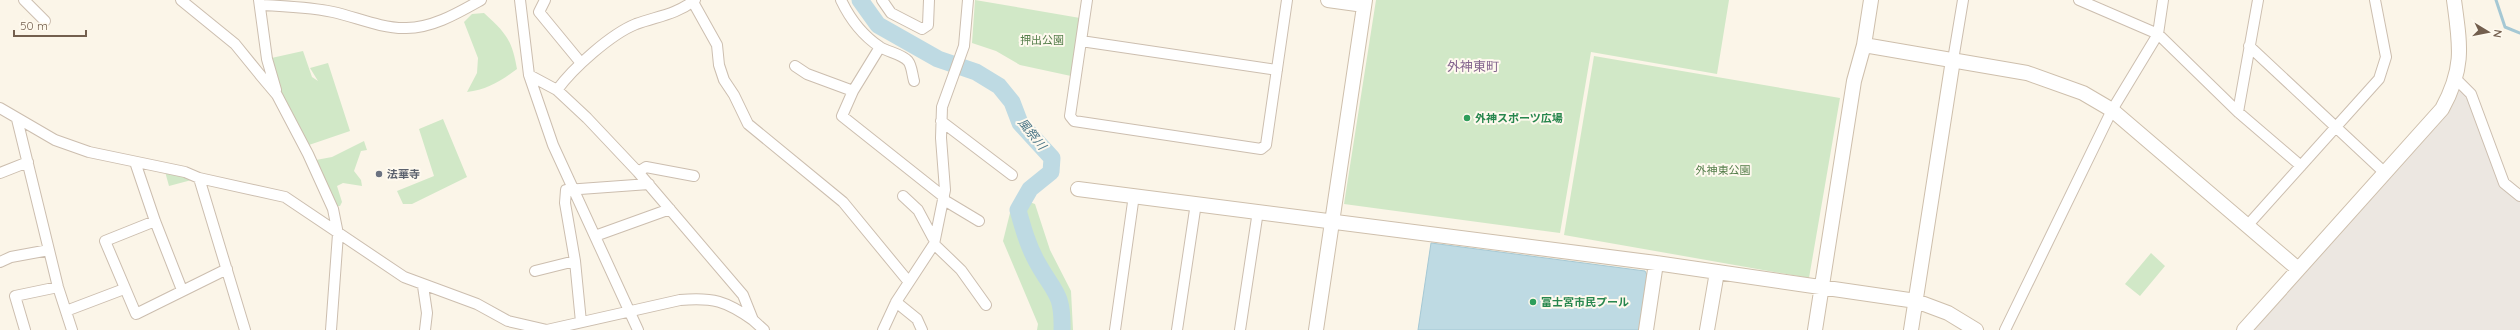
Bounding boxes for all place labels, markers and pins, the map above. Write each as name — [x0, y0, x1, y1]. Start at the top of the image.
place label: 外神スポーツ広場 — [1475, 111, 1563, 125]
marker: 外神スポーツ広場 — [1462, 113, 1472, 123]
place label: 法華寺 — [387, 167, 420, 181]
marker: 法華寺 — [374, 169, 384, 179]
place label: 富士宮市民プール — [1541, 295, 1629, 309]
marker: 富士宮市民プール — [1528, 297, 1538, 307]

